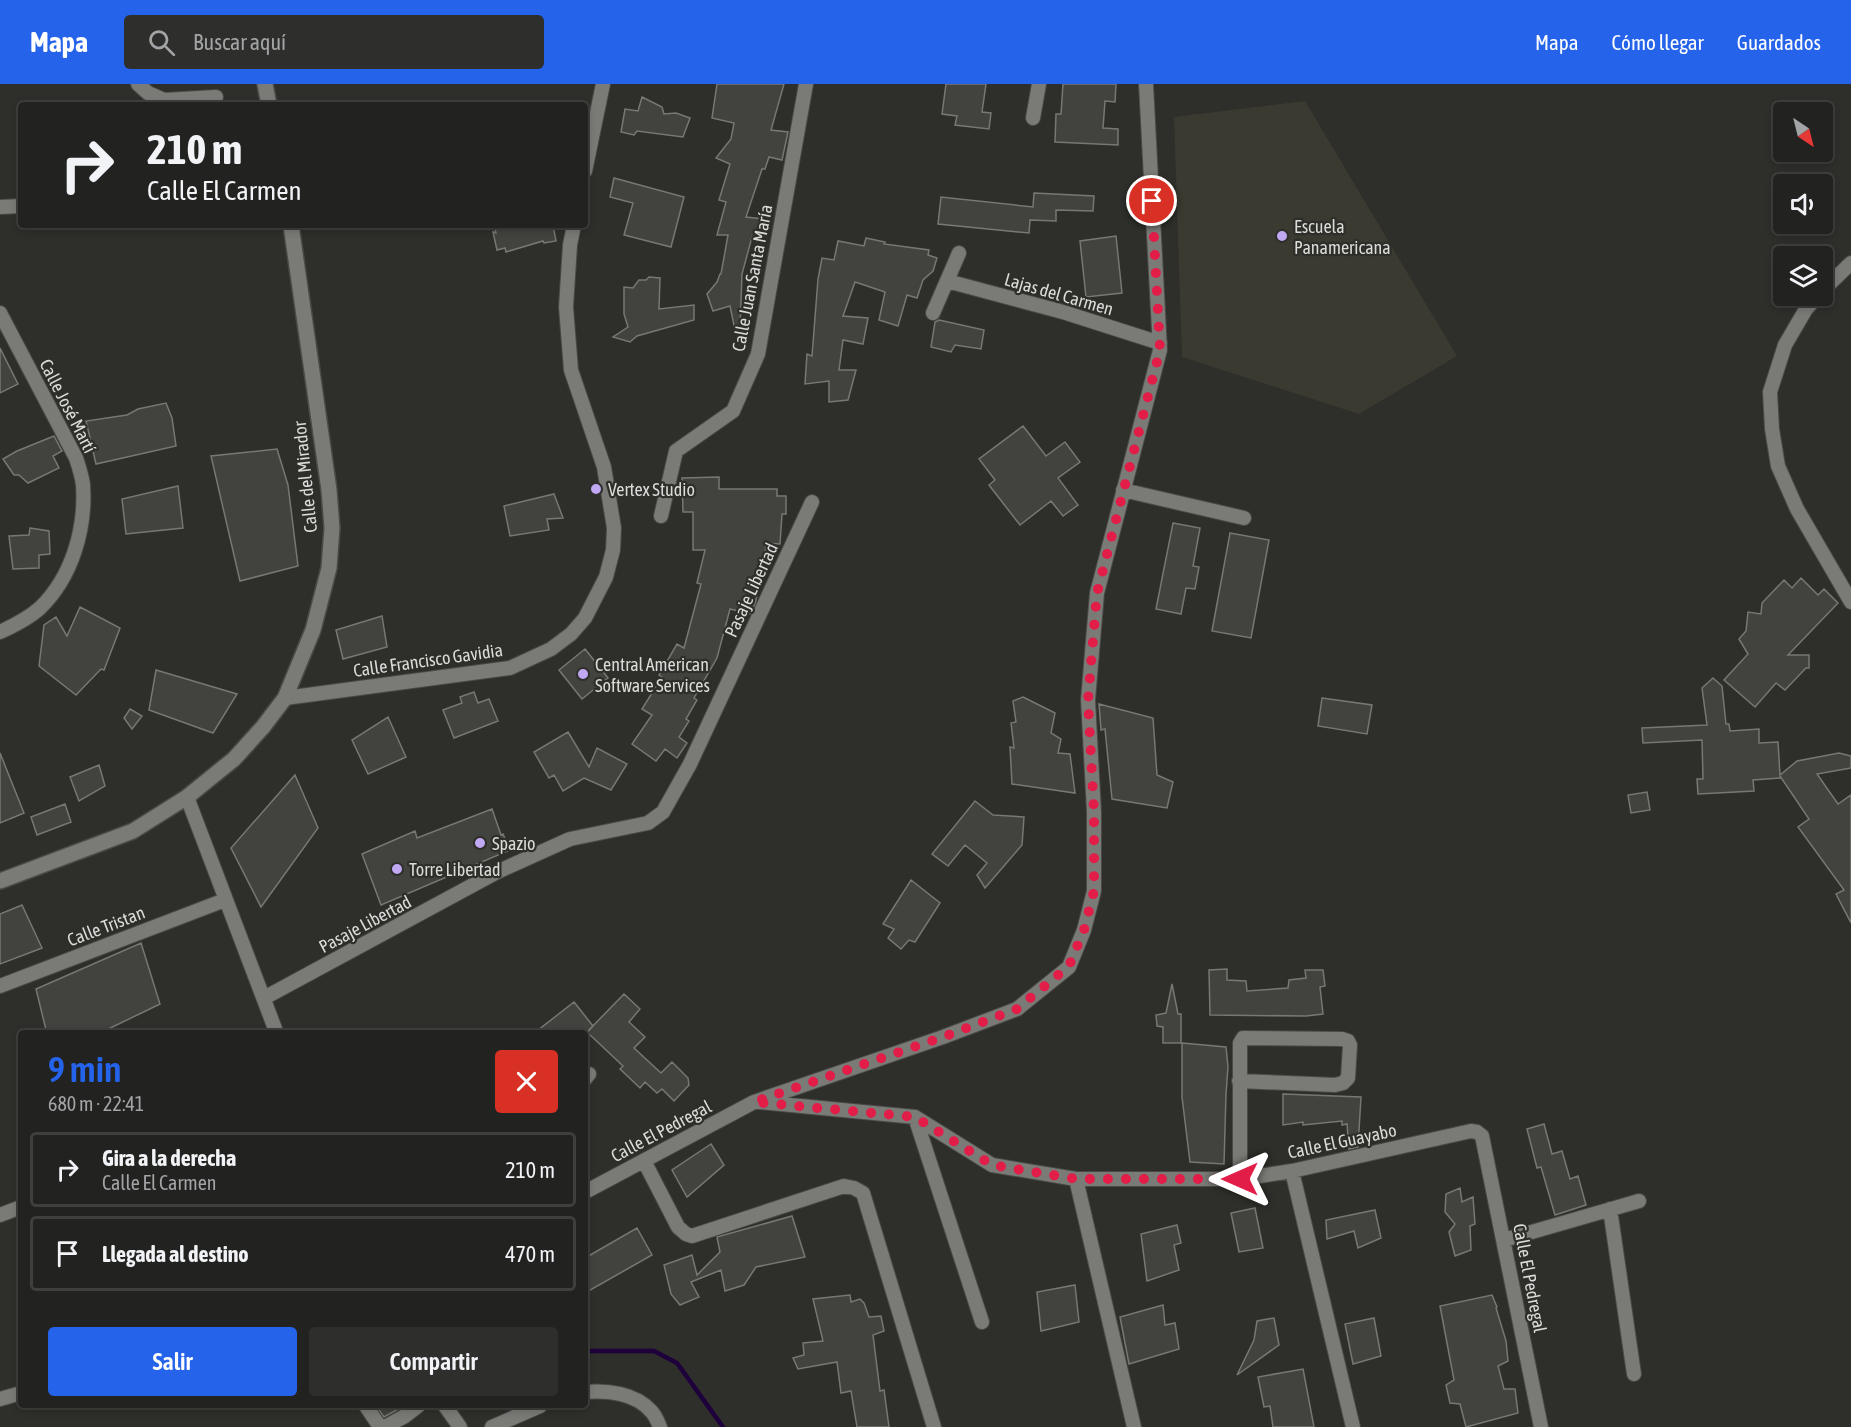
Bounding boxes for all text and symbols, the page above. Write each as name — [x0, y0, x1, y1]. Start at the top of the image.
search box — [124, 15, 544, 69]
text: Mapa — [30, 26, 88, 58]
icon: search — [145, 26, 178, 59]
text: Buscar aquí — [193, 29, 286, 55]
text: Mapa — [1535, 30, 1579, 54]
text: Cómo llegar — [1612, 30, 1704, 54]
text: Guardados — [1737, 30, 1821, 54]
north arrow — [1773, 102, 1833, 162]
map controls — [1773, 102, 1833, 306]
text: 210 m — [147, 125, 242, 173]
icon: right — [48, 126, 126, 204]
button: sound — [1773, 174, 1833, 234]
text: Calle El Carmen — [147, 175, 302, 206]
pin — [1126, 175, 1177, 226]
icon: arrive — [1135, 184, 1168, 217]
street label: Calle Juan Santa María — [727, 203, 777, 353]
place label: Escuela Panamericana — [1294, 216, 1391, 258]
marker: Escuela Panamericana — [1275, 229, 1289, 243]
button: layers — [1773, 246, 1833, 306]
street label: Lajas del Carmen — [1002, 268, 1116, 320]
street label: Calle José Martí — [35, 356, 101, 456]
street label: Calle del Mirador — [289, 419, 321, 534]
place label: Vertex Studio — [608, 479, 695, 500]
marker: Vertex Studio — [589, 482, 603, 496]
street label: Pasaje Libertad — [720, 540, 782, 640]
street label: Calle Francisco Gavidia — [352, 639, 504, 681]
place label: Central American Software Services — [595, 654, 710, 696]
marker: Central American Software Services — [576, 667, 590, 681]
place label: Spazio — [492, 833, 536, 854]
marker: Spazio — [473, 836, 487, 850]
place label: Torre Libertad — [409, 859, 501, 880]
marker: Torre Libertad — [390, 862, 404, 876]
street label: Pasaje Libertad — [315, 891, 415, 957]
street label: Calle Tristan — [64, 902, 148, 950]
text: 9 min — [48, 1048, 122, 1090]
button: close — [495, 1050, 558, 1113]
text: 680 m · 22:41 — [48, 1092, 144, 1115]
street label: Calle El Pedregal — [607, 1096, 715, 1166]
street label: Calle El Guayabo — [1286, 1119, 1398, 1163]
text: Gira a la derecha — [102, 1145, 236, 1171]
position arrow — [1208, 1147, 1272, 1211]
icon: right — [51, 1153, 84, 1186]
text: 210 m — [505, 1157, 555, 1183]
text: Calle El Carmen — [102, 1171, 216, 1194]
street label: Calle El Pedregal — [1509, 1222, 1551, 1335]
icon: arrive — [51, 1237, 84, 1270]
text: Llegada al destino — [102, 1241, 249, 1267]
text: 470 m — [505, 1241, 555, 1267]
button: Salir — [48, 1327, 297, 1396]
button: Compartir — [309, 1327, 558, 1396]

